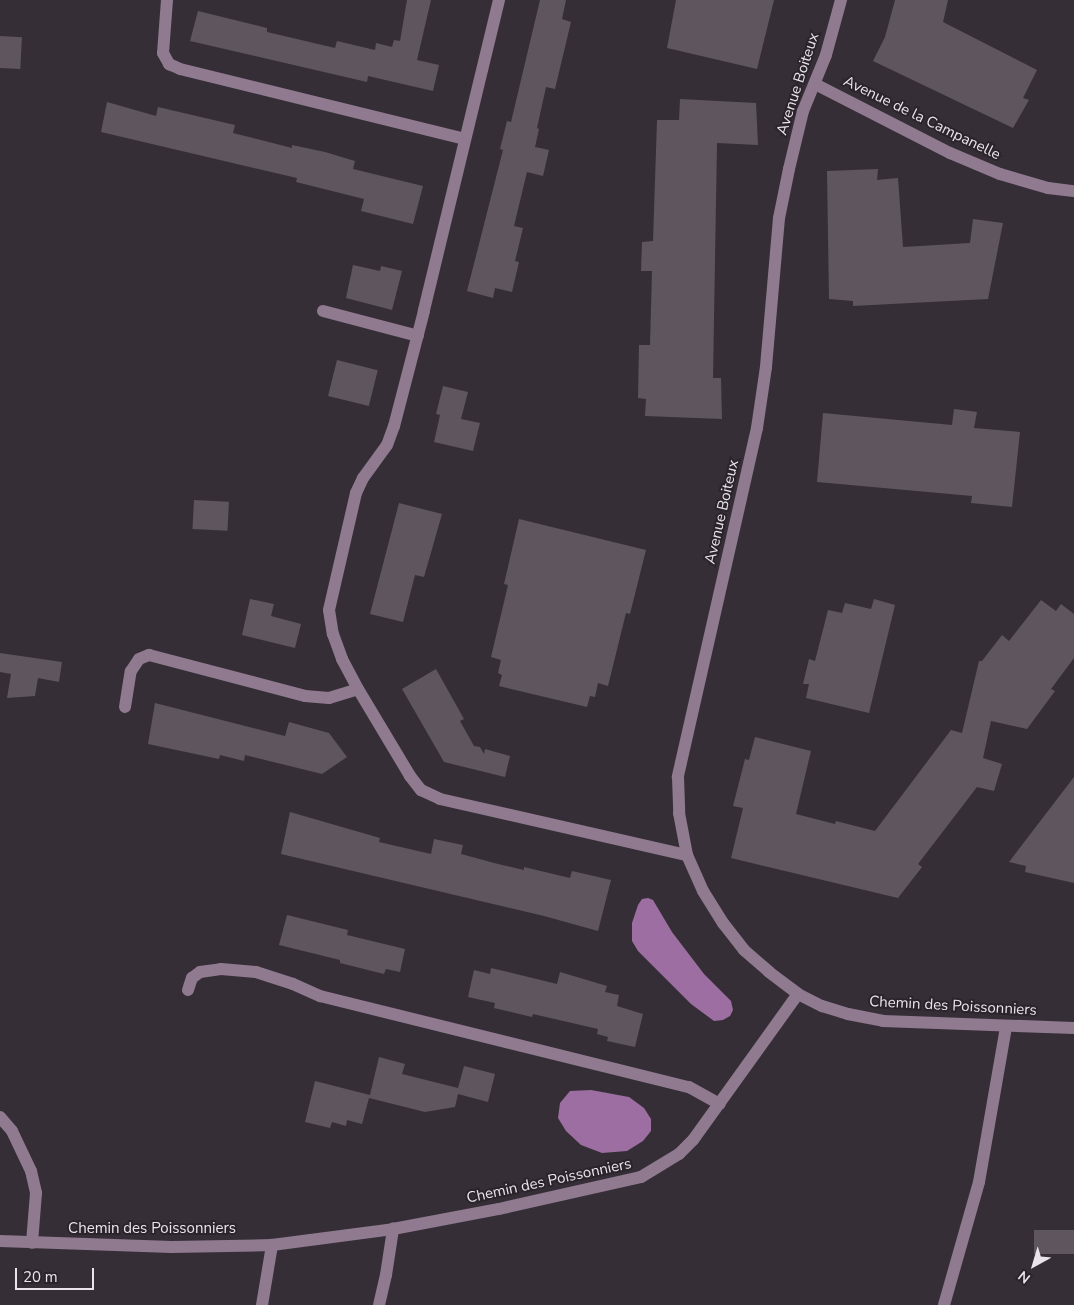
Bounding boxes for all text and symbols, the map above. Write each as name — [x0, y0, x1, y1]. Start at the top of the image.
street label: Avenue Boiteux — [773, 31, 823, 137]
street label: Avenue de la Campanelle — [841, 72, 1003, 164]
street label: Avenue Boiteux — [701, 458, 743, 566]
street label: Chemin des Poissonniers — [869, 993, 1037, 1019]
street label: Chemin des Poissonniers — [465, 1155, 633, 1207]
street label: Chemin des Poissonniers — [68, 1220, 236, 1238]
north arrow — [1009, 1240, 1059, 1290]
scale bar — [18, 1258, 96, 1290]
text: N — [1014, 1266, 1034, 1288]
text: 20 m — [23, 1267, 58, 1287]

